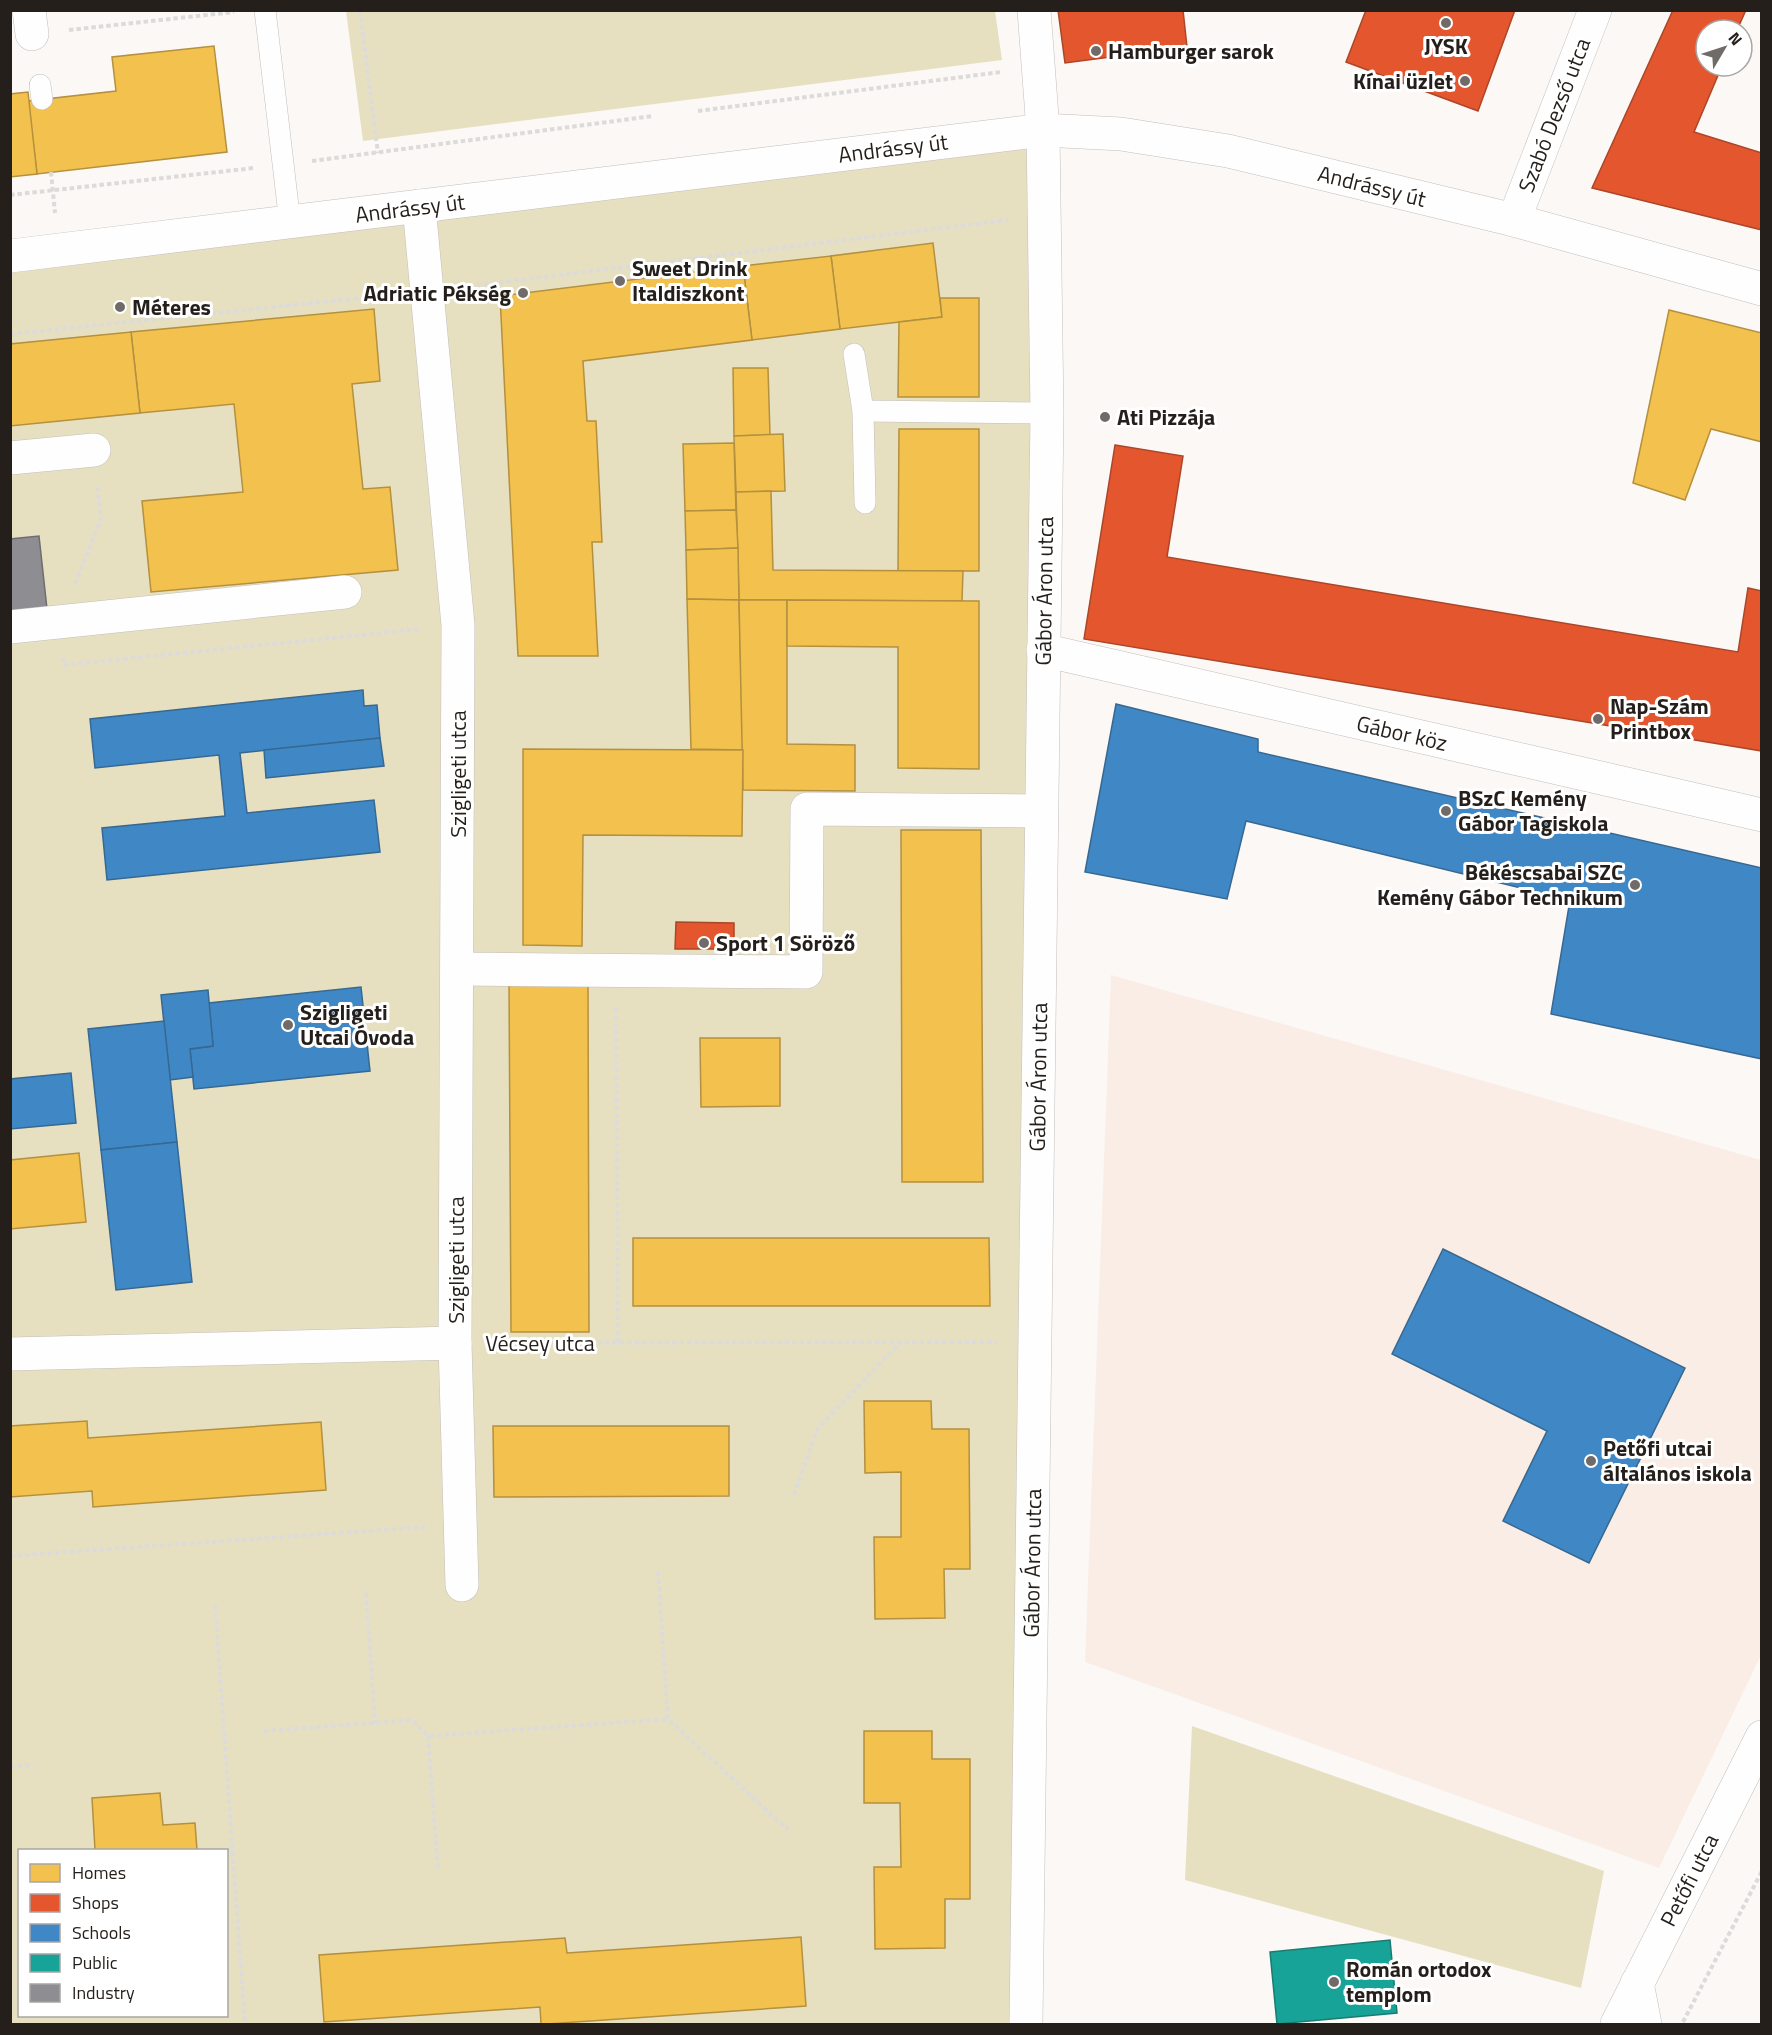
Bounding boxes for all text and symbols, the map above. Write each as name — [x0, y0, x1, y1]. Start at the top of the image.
marker: JYSK — [1439, 16, 1453, 30]
north arrow — [1694, 18, 1754, 78]
text: N — [1723, 27, 1748, 50]
place label: JYSK — [1424, 29, 1468, 63]
street label: Szabó Dezső utca — [1509, 33, 1599, 197]
place label: Hamburger sarok — [1108, 34, 1274, 68]
marker: Hamburger sarok — [1089, 44, 1103, 58]
place label: Kínai üzlet — [1353, 64, 1453, 98]
marker: Kínai üzlet — [1458, 74, 1472, 88]
street label: Andrássy út — [836, 124, 950, 172]
street label: Andrássy út — [1314, 156, 1430, 216]
street label: Andrássy út — [353, 184, 467, 232]
place label: Sweet Drink Italdiszkont — [632, 251, 748, 310]
marker: Sweet Drink Italdiszkont — [613, 274, 627, 288]
place label: Adriatic Pékség — [363, 276, 511, 310]
marker: Adriatic Pékség — [516, 286, 530, 300]
place label: Méteres — [132, 290, 211, 324]
marker: Méteres — [113, 300, 127, 314]
place label: Ati Pizzája — [1117, 400, 1215, 434]
marker: Ati Pizzája — [1098, 410, 1112, 424]
street label: Gábor Áron utca — [1026, 516, 1062, 666]
place label: Nap-Szám Printbox — [1610, 689, 1709, 748]
street label: Gábor köz — [1353, 706, 1451, 760]
street label: Szigligeti utca — [441, 710, 475, 838]
marker: Nap-Szám Printbox — [1591, 712, 1605, 726]
place label: BSzC Kemény Gábor Tagiskola — [1458, 781, 1608, 840]
marker: BSzC Kemény Gábor Tagiskola — [1439, 804, 1453, 818]
place label: Békéscsabai SZC Kemény Gábor Technikum — [1377, 855, 1623, 914]
marker: Békéscsabai SZC Kemény Gábor Technikum — [1628, 878, 1642, 892]
place label: Sport 1 Söröző — [716, 926, 855, 960]
marker: Sport 1 Söröző — [697, 936, 711, 950]
place label: Szigligeti Utcai Óvoda — [300, 995, 414, 1054]
street label: Gábor Áron utca — [1020, 1002, 1056, 1152]
marker: Szigligeti Utcai Óvoda — [281, 1018, 295, 1032]
street label: Szigligeti utca — [439, 1196, 473, 1324]
street label: Vécsey utca — [485, 1326, 595, 1360]
place label: Petőfi utcai általános iskola — [1603, 1431, 1752, 1490]
marker: Petőfi utcai általános iskola — [1584, 1454, 1598, 1468]
street label: Gábor Áron utca — [1014, 1488, 1050, 1638]
street label: Petőfi utca — [1651, 1828, 1727, 1932]
legend — [18, 1849, 228, 2017]
text: Homes — [72, 1859, 126, 1886]
text: Shops — [72, 1889, 119, 1916]
text: Schools — [72, 1919, 131, 1946]
text: Public — [72, 1949, 118, 1976]
place label: Román ortodox templom — [1346, 1952, 1492, 2011]
marker: Román ortodox templom — [1327, 1975, 1341, 1989]
text: Industry — [72, 1979, 135, 2006]

